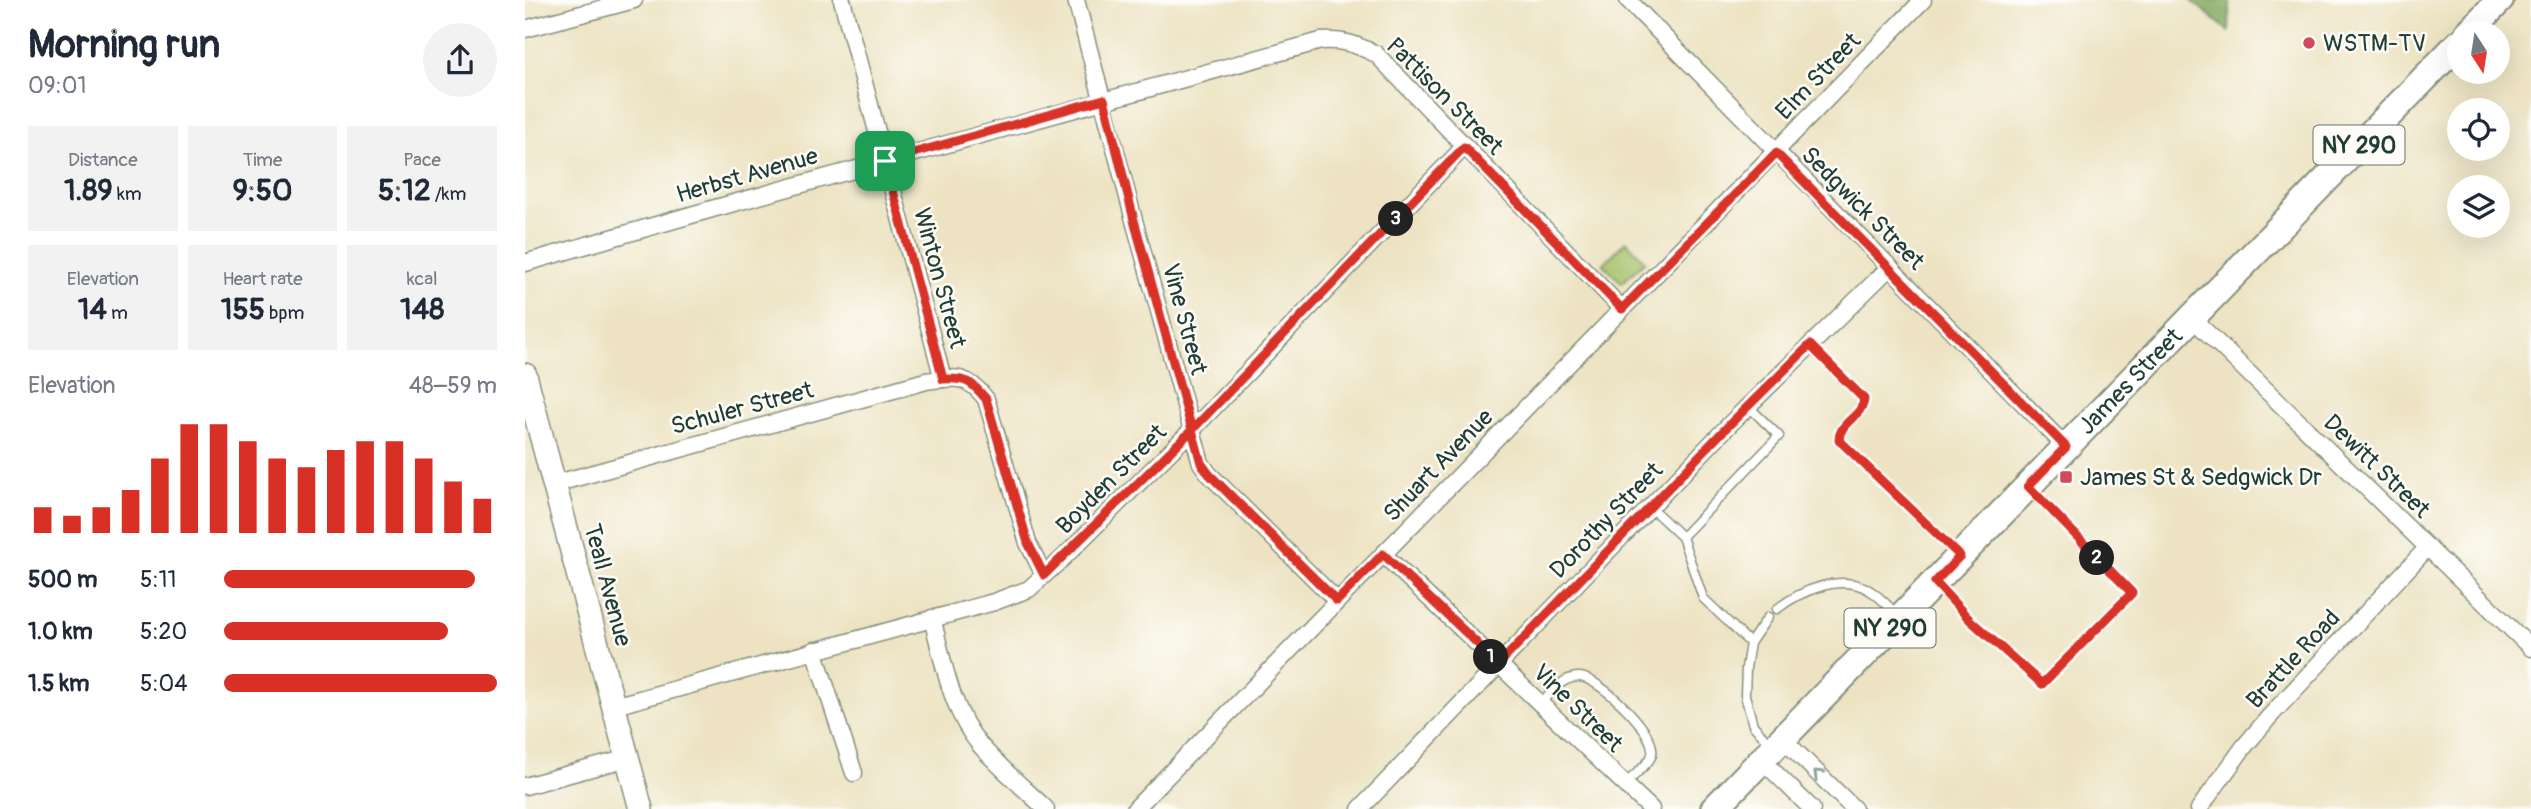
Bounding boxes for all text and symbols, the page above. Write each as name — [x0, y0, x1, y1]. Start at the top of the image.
text: Morning run — [28, 21, 220, 69]
north arrow — [2447, 21, 2509, 84]
map controls — [2447, 21, 2510, 238]
button: share — [423, 23, 497, 97]
street label: Elm Street — [1770, 27, 1867, 126]
place label: WSTM-TV — [2323, 29, 2426, 58]
street label: Pattison Street — [1380, 32, 1509, 161]
marker: WSTM-TV — [2301, 35, 2317, 51]
text: 09:01 — [28, 71, 86, 100]
button: locate — [2447, 98, 2510, 161]
road number: NY 290 — [2313, 126, 2405, 164]
pin — [855, 131, 915, 191]
street label: Herbst Avenue — [673, 141, 821, 210]
street label: Sedgwick Street — [1795, 141, 1931, 276]
icon: arrive — [866, 142, 904, 180]
text: Distance — [68, 148, 138, 172]
text: Time — [243, 148, 282, 172]
text: Pace — [403, 148, 441, 172]
text: 1.89 — [64, 172, 113, 209]
text: 9:50 — [232, 172, 293, 209]
text: 5:12 — [378, 172, 431, 209]
button: layers — [2447, 175, 2510, 238]
text: km — [113, 182, 142, 206]
text: /km — [431, 182, 466, 206]
pin: 3 — [1379, 202, 1413, 236]
street label: Winton Street — [907, 205, 972, 352]
text: 3 — [1390, 206, 1401, 230]
street label: Vine Street — [1156, 260, 1213, 378]
text: Elevation — [67, 267, 139, 291]
text: Heart rate — [222, 267, 303, 291]
text: kcal — [407, 267, 438, 291]
text: 14 — [78, 291, 107, 328]
text: 155 — [221, 291, 265, 328]
text: 148 — [400, 291, 444, 328]
text: m — [107, 301, 128, 325]
text: bpm — [265, 301, 304, 325]
street label: James Street — [2072, 322, 2189, 441]
text: Elevation — [28, 371, 116, 400]
text: 48–59 m — [409, 371, 497, 400]
street label: Schuler Street — [668, 376, 817, 441]
street label: Shuart Avenue — [1377, 403, 1500, 528]
street label: Dewitt Street — [2317, 408, 2436, 525]
street label: Boyden Street — [1050, 418, 1173, 541]
street label: Dorothy Street — [1544, 456, 1669, 585]
place label: James St & Sedgwick Dr — [2080, 463, 2322, 492]
marker: James St & Sedgwick Dr — [2058, 469, 2074, 485]
street label: Teall Avenue — [577, 521, 638, 650]
pin: 2 — [2079, 540, 2115, 576]
text: 2 — [2091, 545, 2102, 569]
text: 500 m — [28, 565, 97, 594]
text: 5:11 — [140, 565, 177, 594]
street label: Brattle Road — [2240, 604, 2346, 715]
road number: NY 290 — [1845, 608, 1935, 648]
text: 1.0 km — [28, 617, 93, 646]
text: 5:20 — [140, 617, 187, 646]
pin: 1 — [1473, 640, 1509, 674]
text: 1 — [1487, 644, 1494, 668]
street label: Vine Street — [1527, 658, 1629, 759]
text: 1.5 km — [28, 669, 90, 698]
text: 5:04 — [140, 669, 188, 698]
one-way arrow — [1814, 769, 1827, 782]

